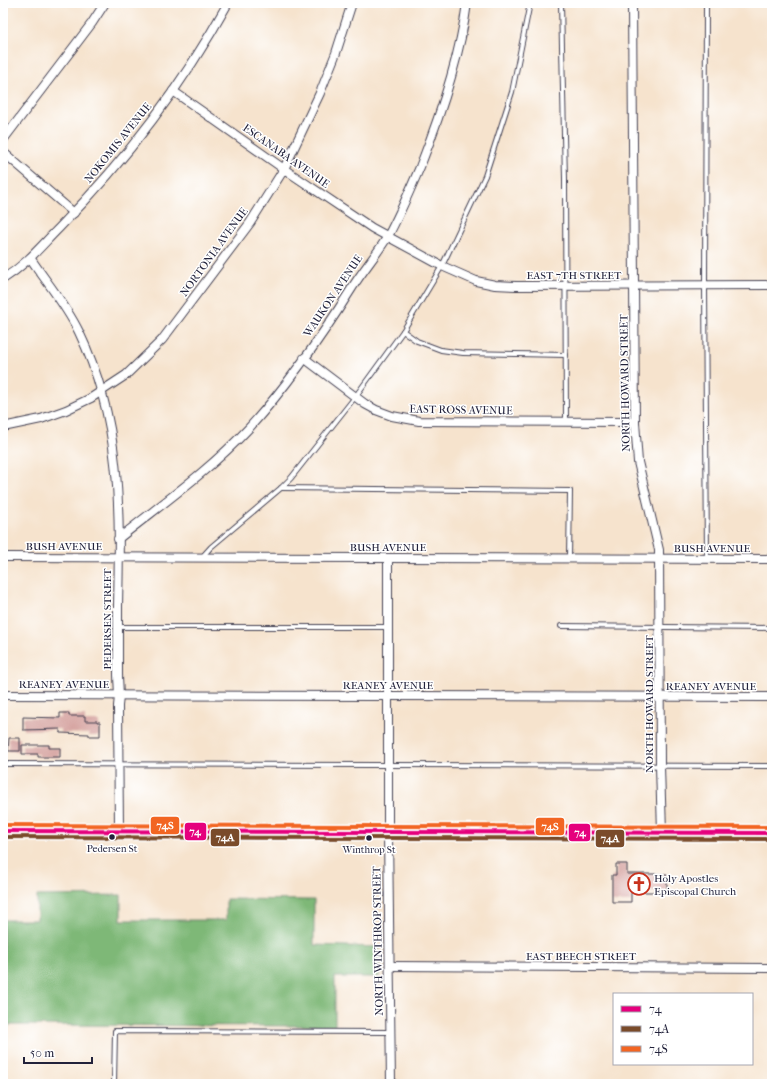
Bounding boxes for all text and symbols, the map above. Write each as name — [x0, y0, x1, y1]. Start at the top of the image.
street label: NOKOMIS AVENUE — [82, 100, 154, 186]
street label: ESCANABA AVENUE — [240, 121, 332, 191]
street label: NORTONIA AVENUE — [177, 205, 251, 299]
street label: WAUKON AVENUE — [300, 252, 365, 340]
street label: EAST 7TH STREET — [526, 269, 622, 282]
street label: NORTH HOWARD STREET — [617, 313, 633, 452]
street label: EAST ROSS AVENUE — [409, 403, 513, 417]
street label: BUSH AVENUE — [26, 540, 102, 553]
street label: BUSH AVENUE — [350, 541, 426, 554]
street label: BUSH AVENUE — [674, 542, 750, 555]
street label: PEDERSEN STREET — [101, 568, 114, 670]
street label: NORTH HOWARD STREET — [643, 635, 656, 773]
street label: REANEY AVENUE — [19, 678, 110, 691]
street label: REANEY AVENUE — [343, 679, 434, 692]
street label: REANEY AVENUE — [666, 680, 757, 693]
line badge: 74S — [150, 816, 180, 835]
line badge: 74S — [535, 817, 565, 836]
text: 74S — [155, 819, 174, 832]
text: 74S — [540, 820, 559, 833]
line badge: 74 — [184, 822, 207, 841]
line badge: 74 — [568, 823, 591, 842]
text: 74 — [188, 825, 201, 838]
text: 74 — [573, 826, 586, 839]
line badge: 74A — [210, 828, 240, 847]
line badge: 74A — [595, 829, 625, 848]
text: 74A — [215, 831, 235, 844]
marker: Pedersen St — [107, 832, 117, 842]
text: 74A — [600, 832, 620, 845]
marker: Winthrop St — [364, 833, 374, 843]
place label: Pedersen St — [87, 843, 138, 855]
place label: Winthrop St — [341, 844, 396, 856]
street label: NORTH WINTHROP STREET — [370, 866, 386, 1016]
church icon: Holy Apostles Episcopal Church — [626, 871, 652, 897]
place label: Holy Apostles Episcopal Church — [654, 872, 737, 898]
street label: EAST BEECH STREET — [526, 950, 637, 963]
legend — [613, 993, 753, 1065]
text: 74 — [649, 1002, 662, 1016]
text: 74A — [649, 1022, 670, 1036]
scale bar — [24, 1039, 92, 1065]
text: 74S — [649, 1042, 668, 1056]
text: 50 m — [30, 1046, 54, 1060]

